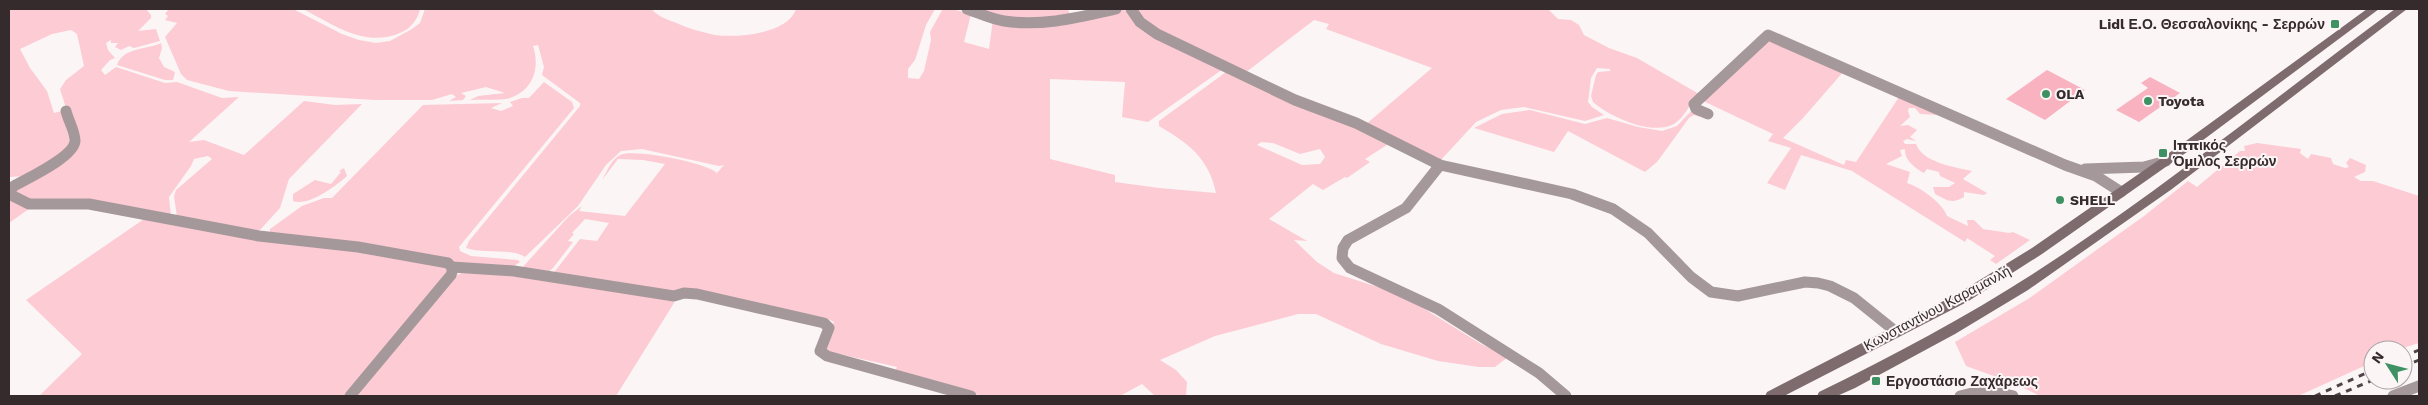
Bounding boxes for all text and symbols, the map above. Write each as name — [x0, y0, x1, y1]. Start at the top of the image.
place label: Lidl Ε.Ο. Θεσσαλονίκης - Σερρών — [2099, 16, 2325, 32]
marker: Lidl Ε.Ο. Θεσσαλονίκης - Σερρών — [2329, 18, 2341, 30]
place label: OLA — [2056, 86, 2085, 102]
marker: OLA — [2040, 88, 2052, 100]
place label: Toyota — [2158, 93, 2205, 109]
marker: Toyota — [2142, 95, 2154, 107]
place label: Ιππικός Όμιλος Σερρών — [2172, 137, 2277, 169]
marker: Ιππικός Όμιλος Σερρών — [2157, 147, 2169, 159]
place label: SHELL — [2070, 192, 2116, 208]
marker: SHELL — [2054, 194, 2066, 206]
street label: Κωνσταντίνου Καραμανλή — [1861, 262, 2013, 354]
north arrow — [2363, 340, 2413, 390]
text: N — [2368, 348, 2387, 366]
place label: Εργοστάσιο Ζαχάρεως — [1886, 373, 2038, 389]
marker: Εργοστάσιο Ζαχάρεως — [1870, 375, 1882, 387]

